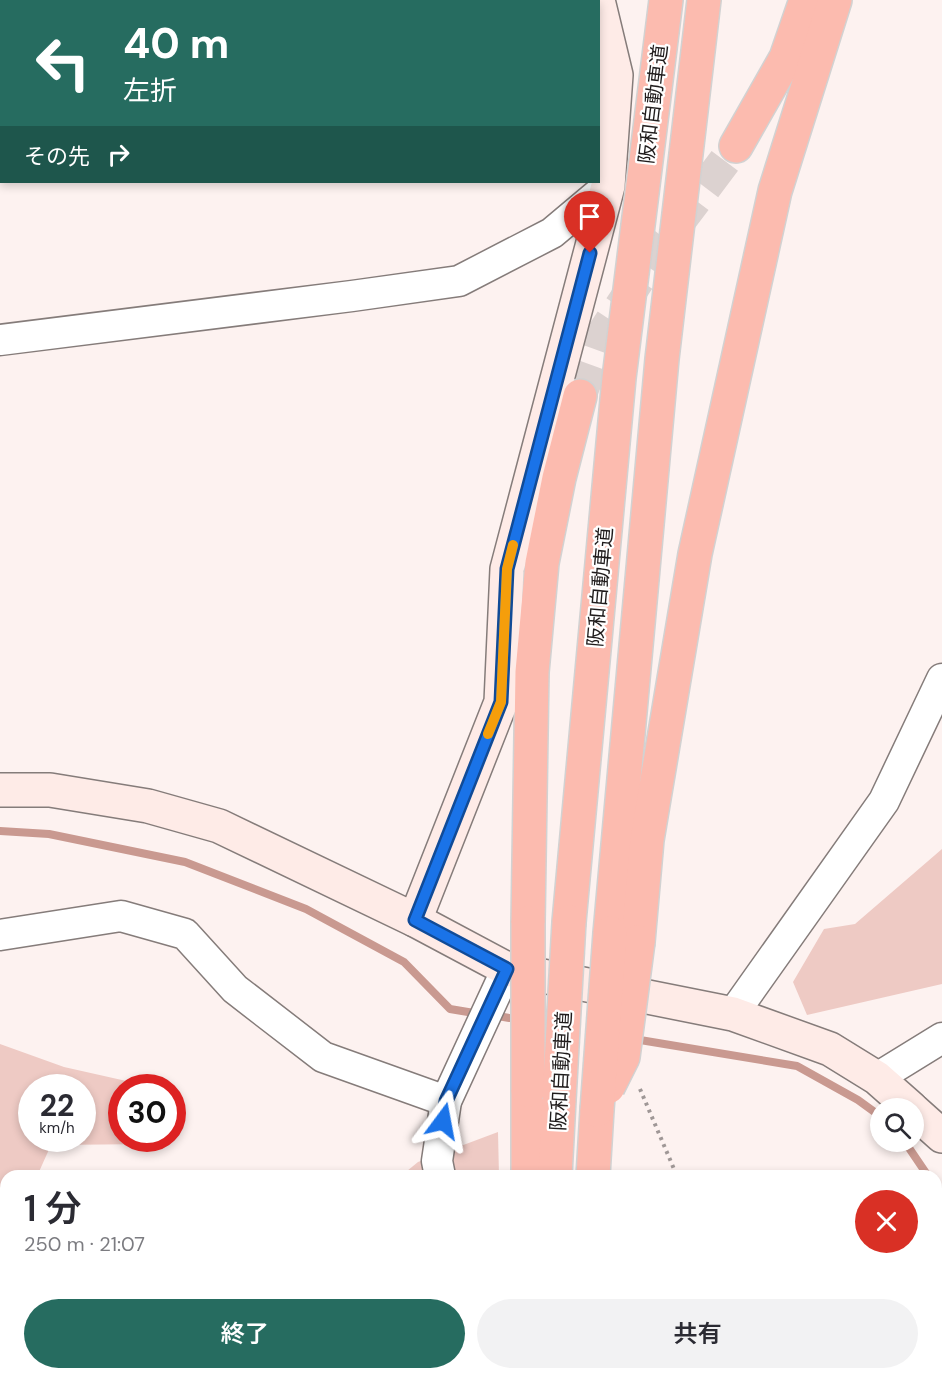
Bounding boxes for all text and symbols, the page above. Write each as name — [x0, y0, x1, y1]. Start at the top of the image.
text: 40 m — [123, 16, 229, 71]
icon: left — [24, 24, 102, 102]
street label: 阪和自動車道 — [633, 43, 673, 165]
text: 左折 — [123, 73, 177, 108]
icon: right — [102, 138, 135, 171]
text: その先 — [24, 142, 90, 171]
pin — [564, 191, 615, 253]
icon: arrive — [573, 200, 606, 233]
street label: 阪和自動車道 — [582, 526, 618, 648]
street label: 阪和自動車道 — [545, 1010, 577, 1132]
speed limit sign: 30 — [108, 1074, 186, 1152]
text: 22 — [40, 1086, 74, 1125]
position arrow — [411, 1089, 475, 1153]
map controls — [870, 1098, 924, 1152]
button: search — [870, 1098, 924, 1152]
text: km/h — [39, 1118, 75, 1138]
text: 1 分 — [24, 1185, 81, 1232]
button: close — [855, 1190, 918, 1253]
text: 250 m · 21:07 — [24, 1231, 145, 1257]
button: 終了 — [24, 1299, 465, 1368]
button: 共有 — [477, 1299, 918, 1368]

